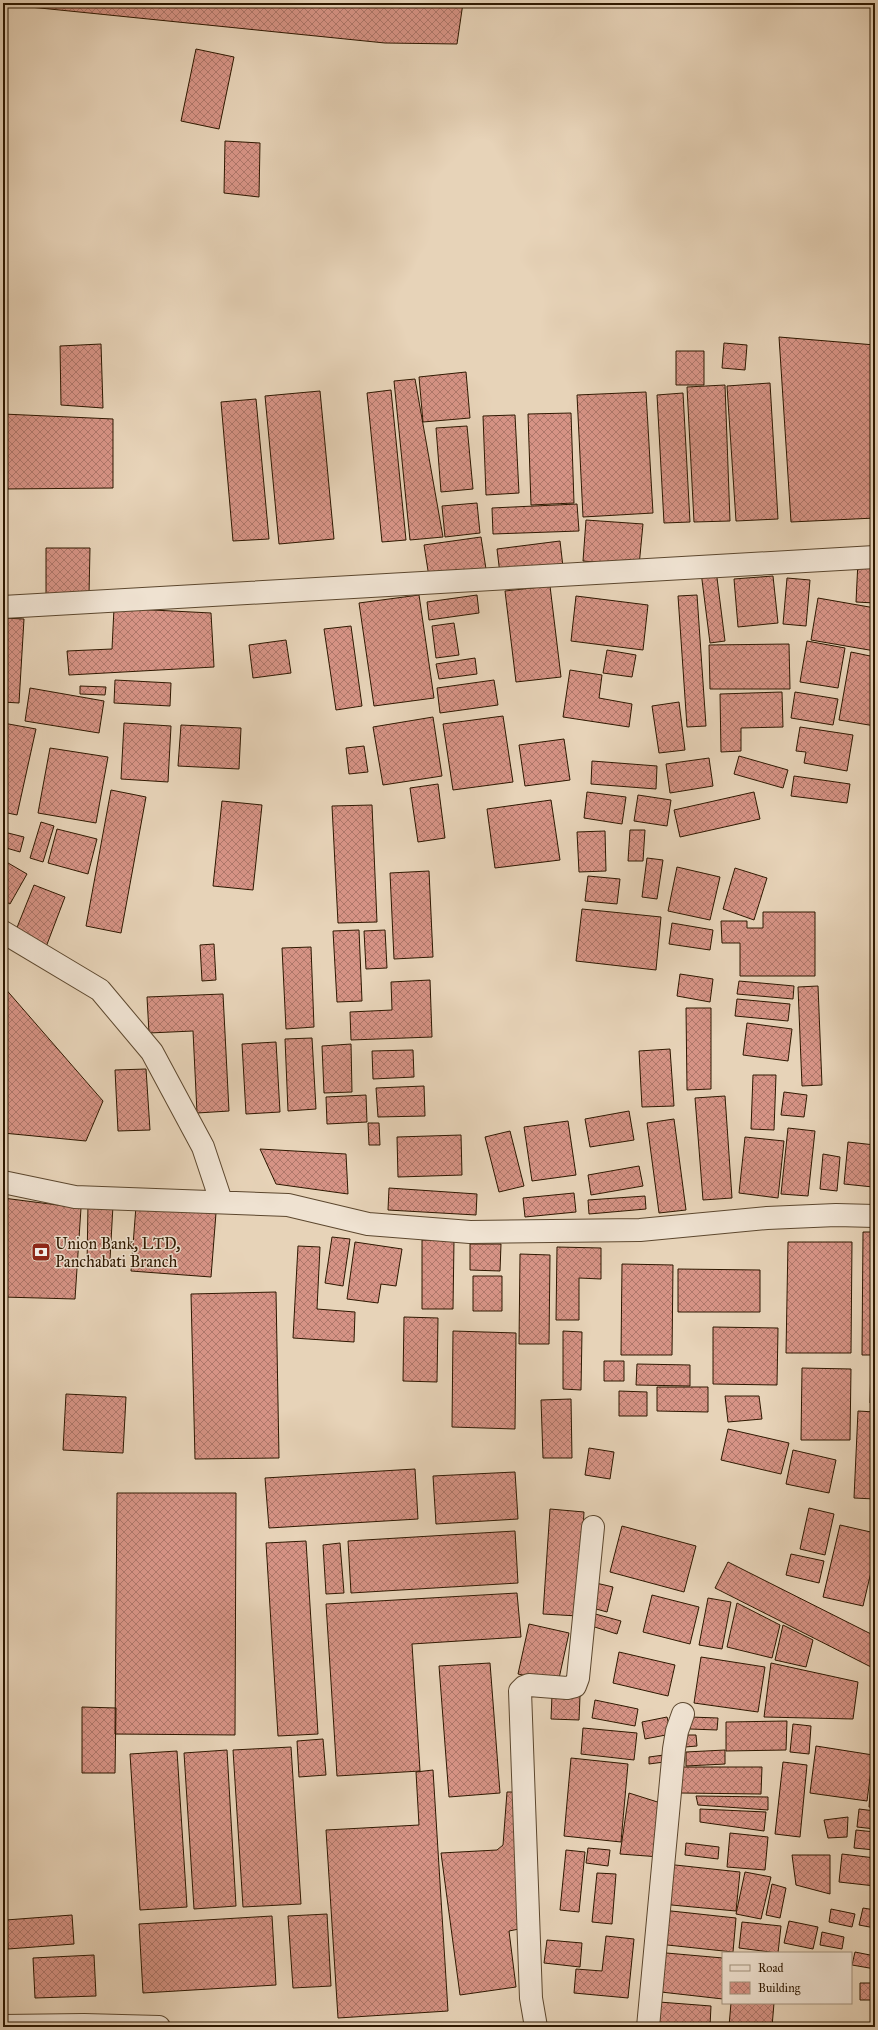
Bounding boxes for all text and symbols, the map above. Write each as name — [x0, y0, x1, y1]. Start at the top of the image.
place label: Union Bank, LTD, Panchabati Branch — [55, 1234, 180, 1271]
bank icon: Union Bank, LTD, Panchabati Branch — [30, 1241, 52, 1263]
legend — [722, 1952, 852, 2004]
text: Road — [758, 1961, 784, 1975]
text: Building — [758, 1981, 801, 1996]

